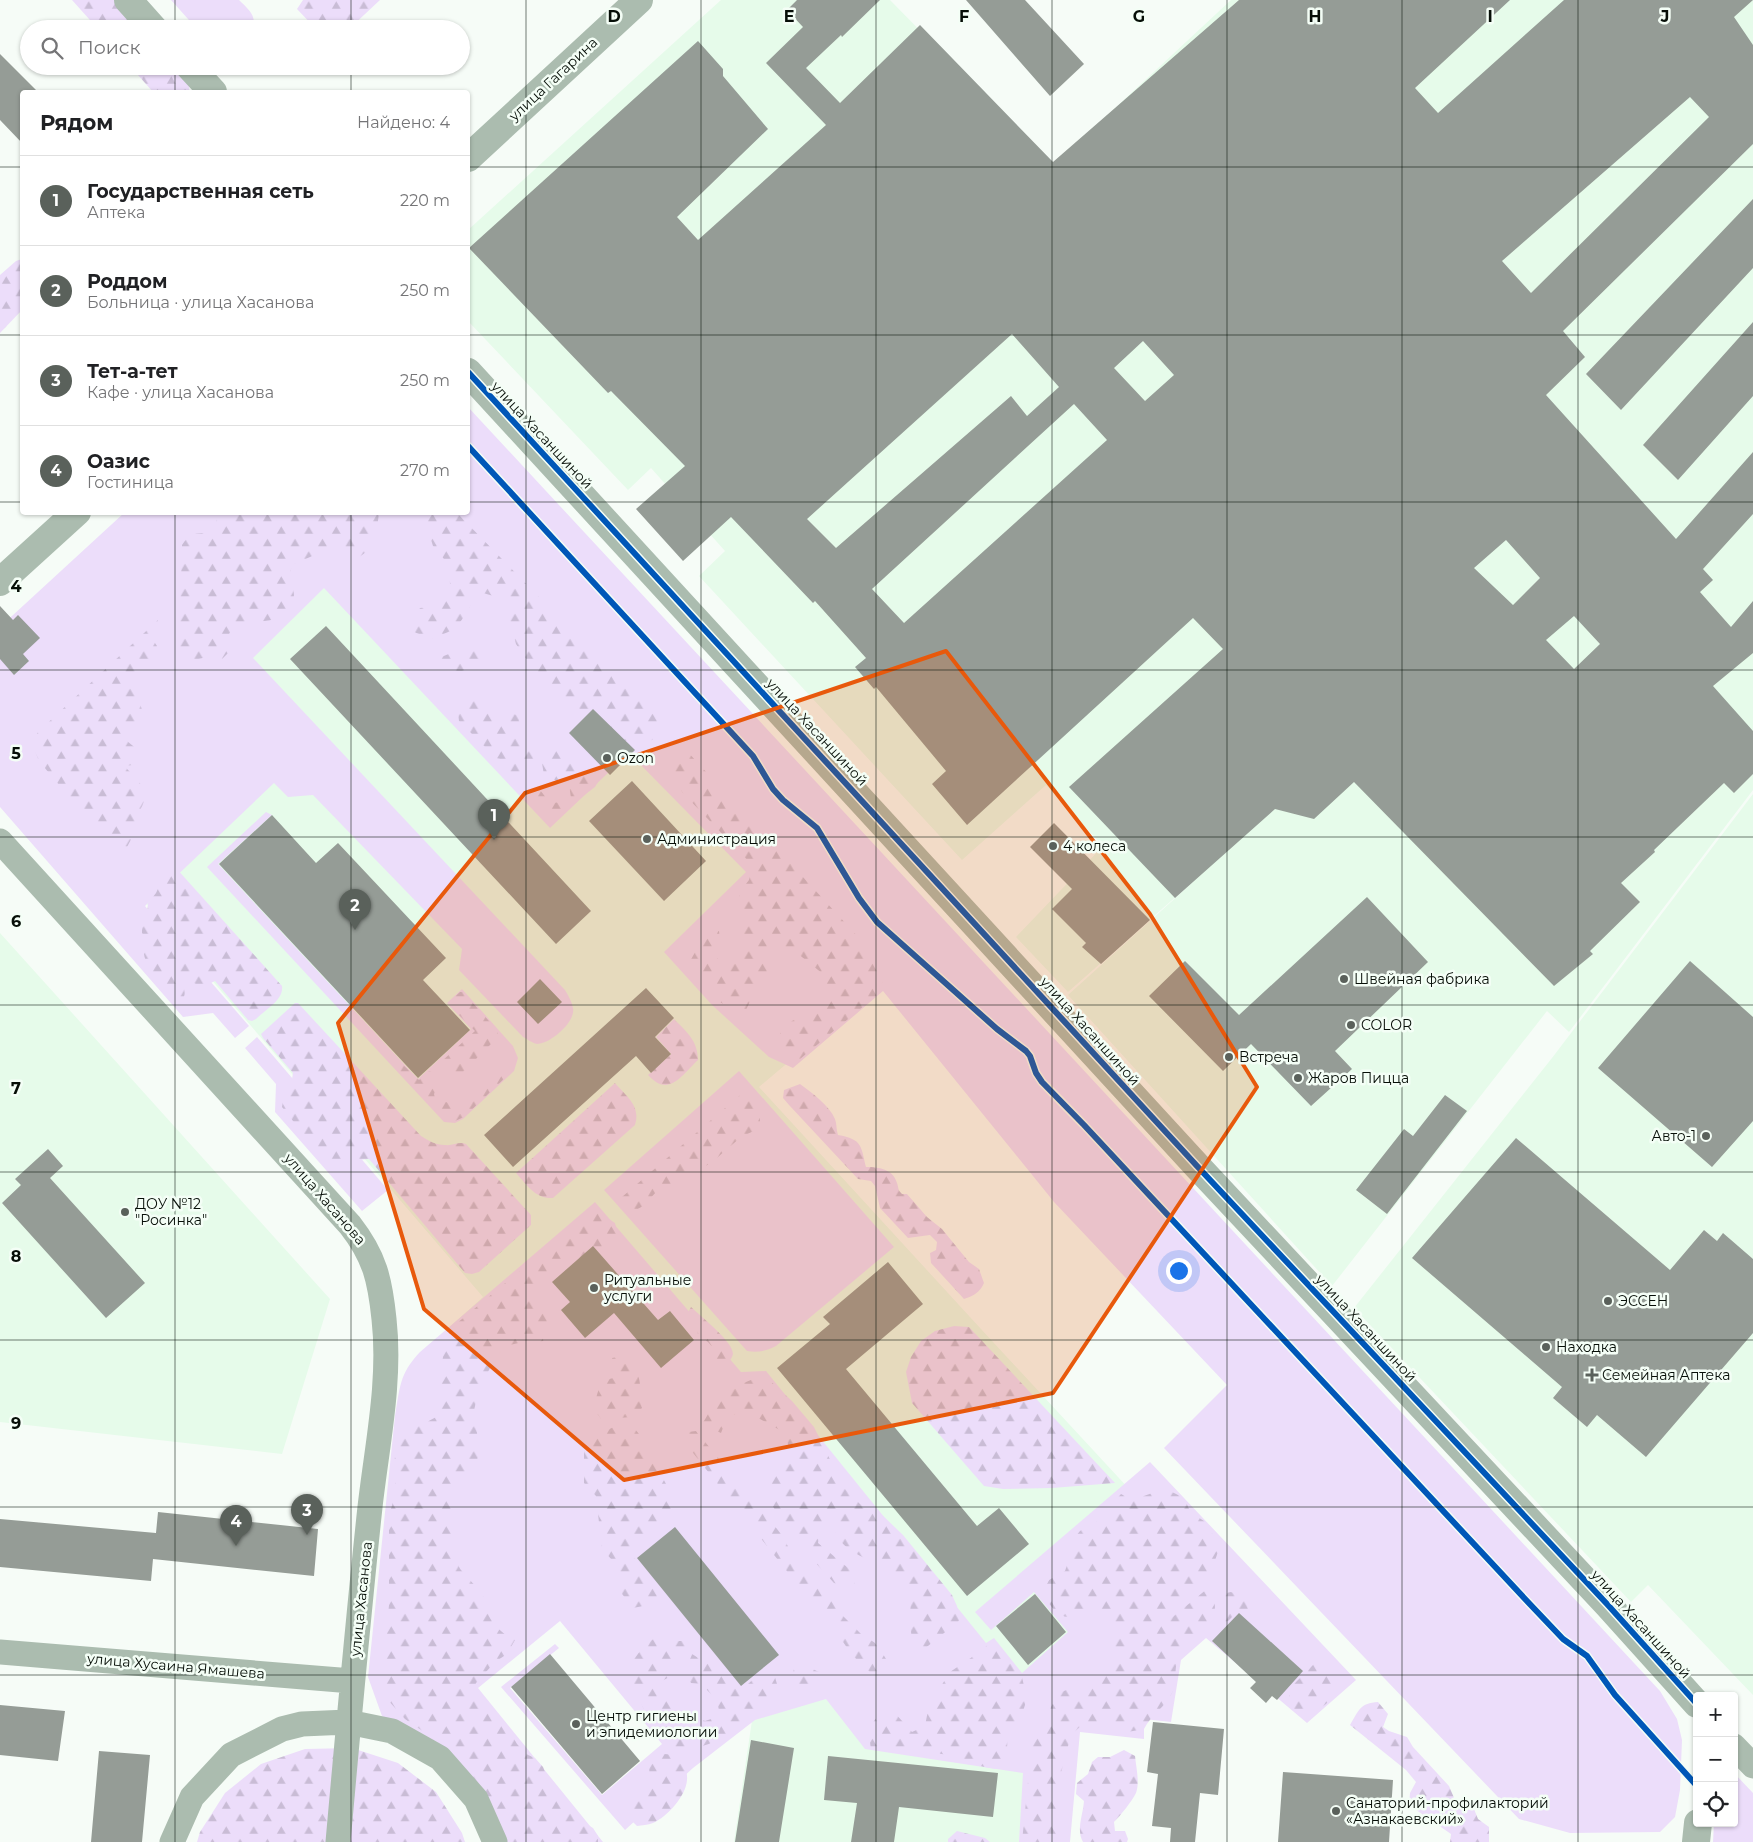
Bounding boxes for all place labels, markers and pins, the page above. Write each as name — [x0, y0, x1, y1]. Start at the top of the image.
place label: Ozon — [617, 749, 654, 767]
marker: Ozon — [601, 752, 613, 764]
pin: 1 — [478, 799, 510, 840]
place label: Администрация — [657, 830, 776, 848]
marker: Администрация — [641, 833, 653, 845]
place label: 4 колеса — [1063, 837, 1126, 855]
marker: 4 колеса — [1047, 840, 1059, 852]
pin: 2 — [339, 889, 371, 930]
place label: Швейная фабрика — [1354, 970, 1490, 988]
marker: Швейная фабрика — [1338, 973, 1350, 985]
place label: COLOR — [1361, 1016, 1412, 1034]
marker: COLOR — [1345, 1019, 1357, 1031]
place label: Встреча — [1239, 1048, 1299, 1066]
marker: Встреча — [1223, 1051, 1235, 1063]
place label: Жаров Пицца — [1308, 1069, 1409, 1087]
marker: Жаров Пицца — [1292, 1072, 1304, 1084]
place label: Авто-1 — [1652, 1127, 1696, 1145]
marker: Авто-1 — [1700, 1130, 1712, 1142]
place label: ДОУ №12 "Росинка" — [135, 1195, 207, 1229]
marker: ДОУ №12 "Росинка" — [119, 1206, 131, 1218]
place label: Ритуальные услуги — [603, 1271, 691, 1305]
marker: Ритуальные услуги — [588, 1282, 600, 1294]
place label: ЭССЕН — [1618, 1292, 1668, 1310]
marker: ЭССЕН — [1602, 1295, 1614, 1307]
place label: Находка — [1556, 1338, 1617, 1356]
marker: Находка — [1540, 1341, 1552, 1353]
place label: Семейная Аптека — [1602, 1366, 1730, 1384]
marker: Семейная Аптека — [1586, 1369, 1598, 1381]
pin: 3 — [291, 1494, 323, 1535]
pin: 4 — [220, 1505, 252, 1546]
place label: Центр гигиены и эпидемиологии — [586, 1707, 717, 1741]
marker: Центр гигиены и эпидемиологии — [570, 1718, 582, 1730]
place label: Санаторий-профилакторий «Азнакаевский» — [1346, 1794, 1549, 1828]
marker: Санаторий-профилакторий «Азнакаевский» — [1330, 1805, 1342, 1817]

